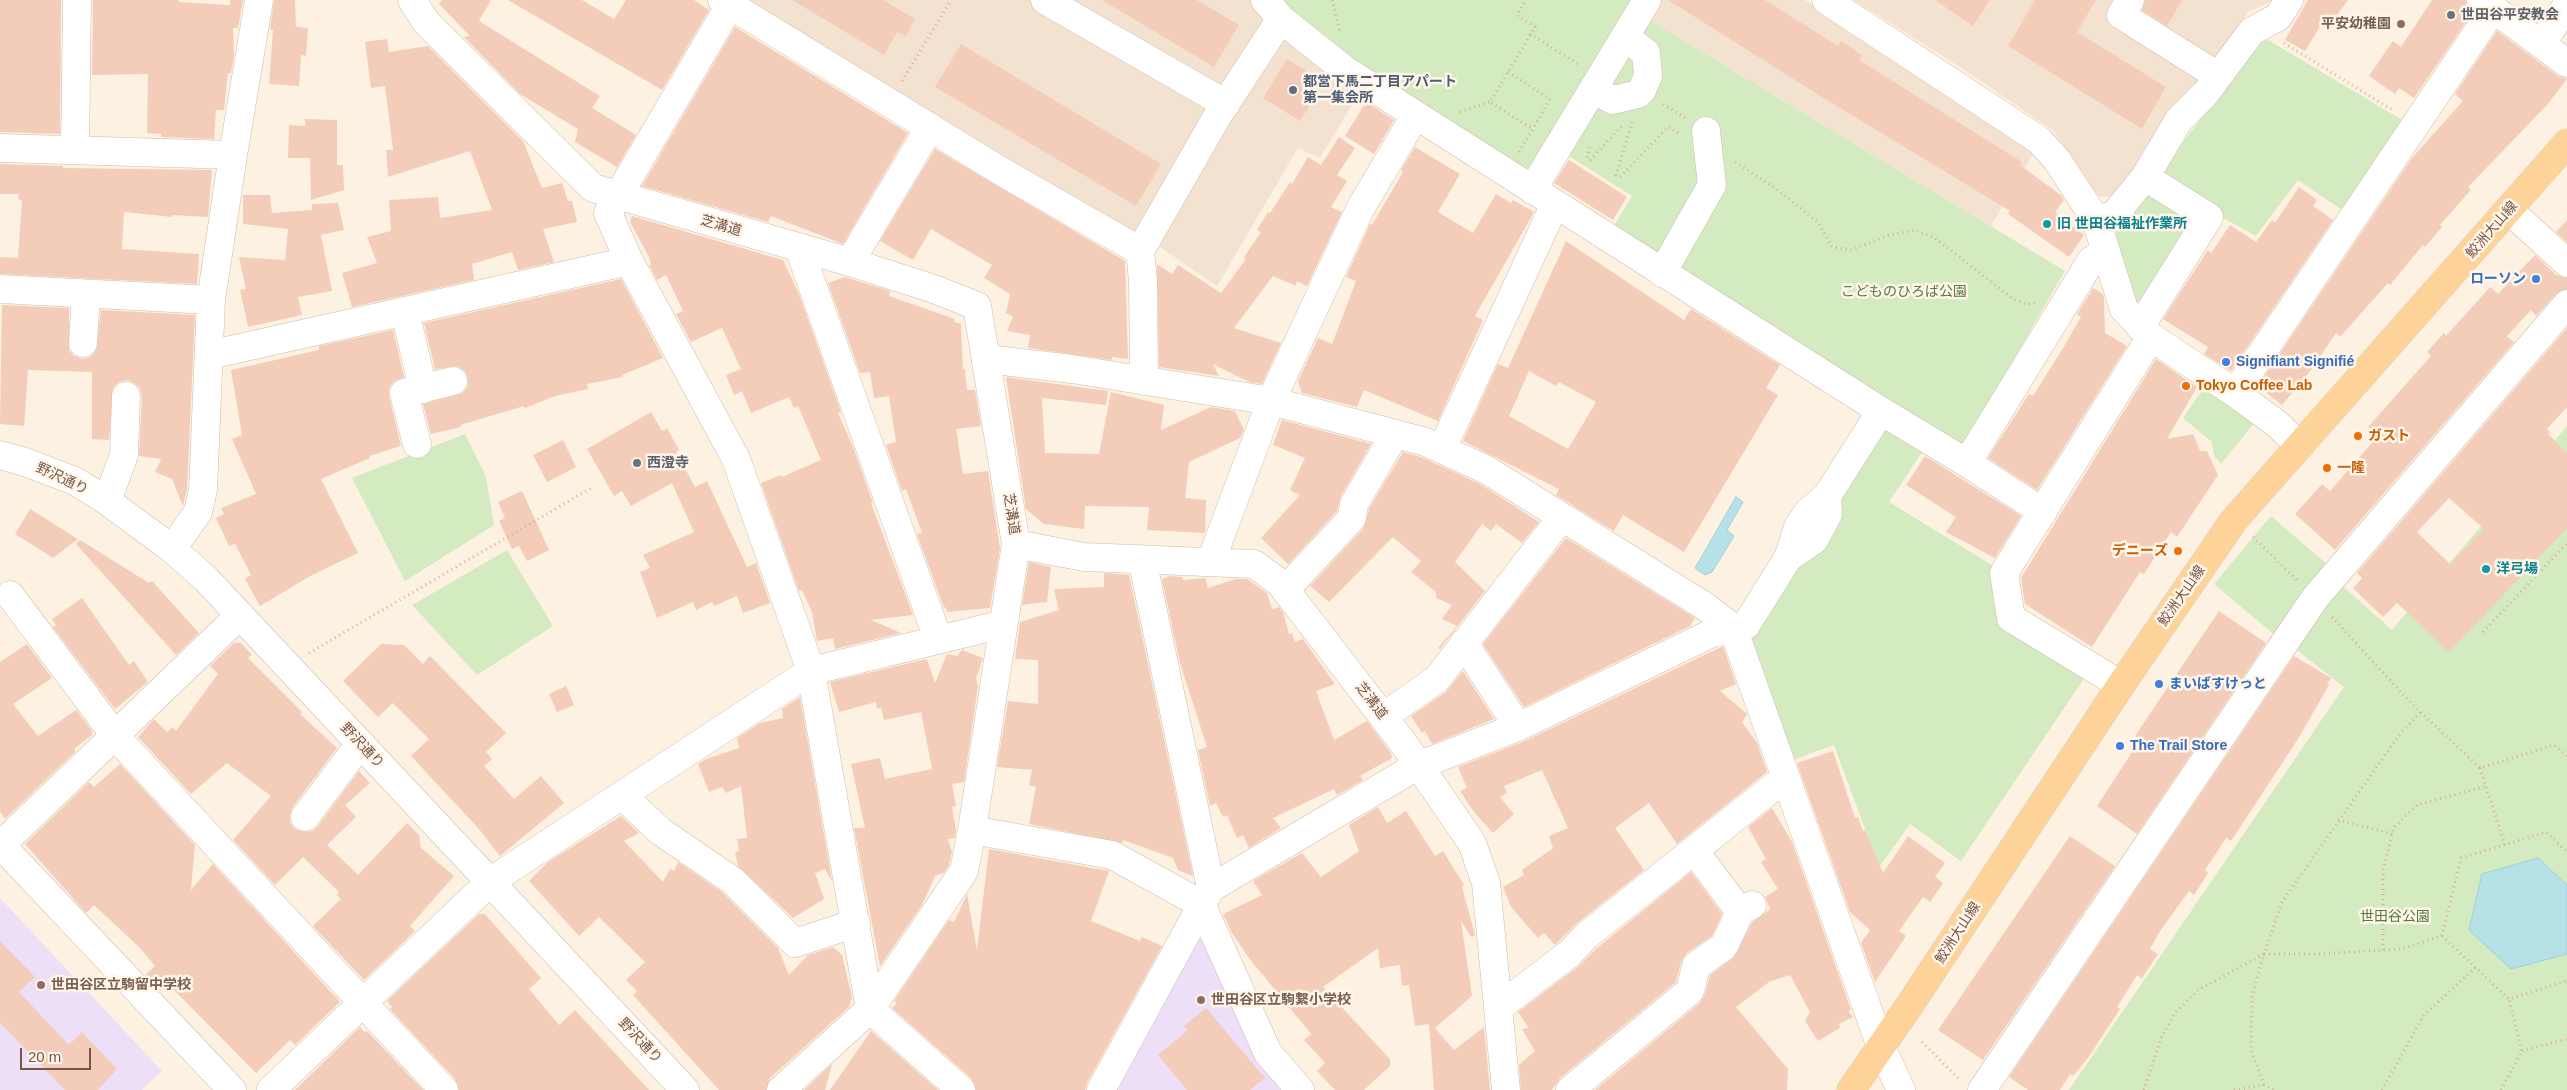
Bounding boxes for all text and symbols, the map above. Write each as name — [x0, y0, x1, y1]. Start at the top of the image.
place label: 世田谷平安教会 — [2461, 7, 2559, 23]
marker: 世田谷平安教会 — [2445, 9, 2457, 21]
place label: 平安幼稚園 — [2321, 16, 2391, 32]
marker: 平安幼稚園 — [2395, 18, 2407, 30]
place label: 都営下馬二丁目アパート 第一集会所 — [1303, 74, 1457, 106]
marker: 都営下馬二丁目アパート 第一集会所 — [1287, 84, 1299, 96]
street label: 鮫洲大山線 — [2463, 198, 2521, 262]
street label: 芝溝道 — [698, 212, 744, 240]
place label: 旧 世田谷福祉作業所 — [2057, 216, 2187, 232]
marker: 旧 世田谷福祉作業所 — [2041, 218, 2053, 230]
place label: ローソン — [2470, 271, 2526, 287]
marker: ローソン — [2530, 273, 2542, 285]
park label: こどものひろば公園 — [1841, 284, 1967, 300]
place label: Signifiant Signifié — [2236, 354, 2354, 370]
marker: Signifiant Signifié — [2220, 356, 2232, 368]
place label: Tokyo Coffee Lab — [2196, 378, 2312, 394]
marker: Tokyo Coffee Lab — [2180, 380, 2192, 392]
place label: ガスト — [2368, 428, 2410, 444]
marker: ガスト — [2352, 430, 2364, 442]
place label: 西澄寺 — [647, 455, 689, 471]
marker: 西澄寺 — [631, 457, 643, 469]
street label: 野沢通り — [33, 460, 91, 498]
place label: 一隆 — [2337, 460, 2365, 476]
marker: 一隆 — [2321, 462, 2333, 474]
street label: 芝溝道 — [999, 492, 1023, 536]
place label: デニーズ — [2112, 543, 2168, 559]
marker: デニーズ — [2172, 545, 2184, 557]
place label: 洋弓場 — [2496, 561, 2538, 577]
street label: 鮫洲大山線 — [2155, 563, 2209, 629]
marker: 洋弓場 — [2480, 563, 2492, 575]
place label: まいばすけっと — [2169, 676, 2267, 692]
marker: まいばすけっと — [2153, 678, 2165, 690]
street label: 芝溝道 — [1351, 679, 1391, 723]
street label: 野沢通り — [337, 720, 387, 772]
place label: The Trail Store — [2130, 738, 2227, 754]
marker: The Trail Store — [2114, 740, 2126, 752]
street label: 鮫洲大山線 — [1932, 899, 1984, 967]
park label: 世田谷公園 — [2360, 909, 2430, 925]
place label: 世田谷区立駒留中学校 — [51, 977, 191, 993]
marker: 世田谷区立駒留中学校 — [35, 979, 47, 991]
place label: 世田谷区立駒繋小学校 — [1211, 992, 1351, 1008]
marker: 世田谷区立駒繋小学校 — [1195, 994, 1207, 1006]
street label: 野沢通り — [615, 1015, 665, 1067]
scale bar — [22, 1038, 94, 1070]
text: 20 m — [28, 1048, 61, 1065]

